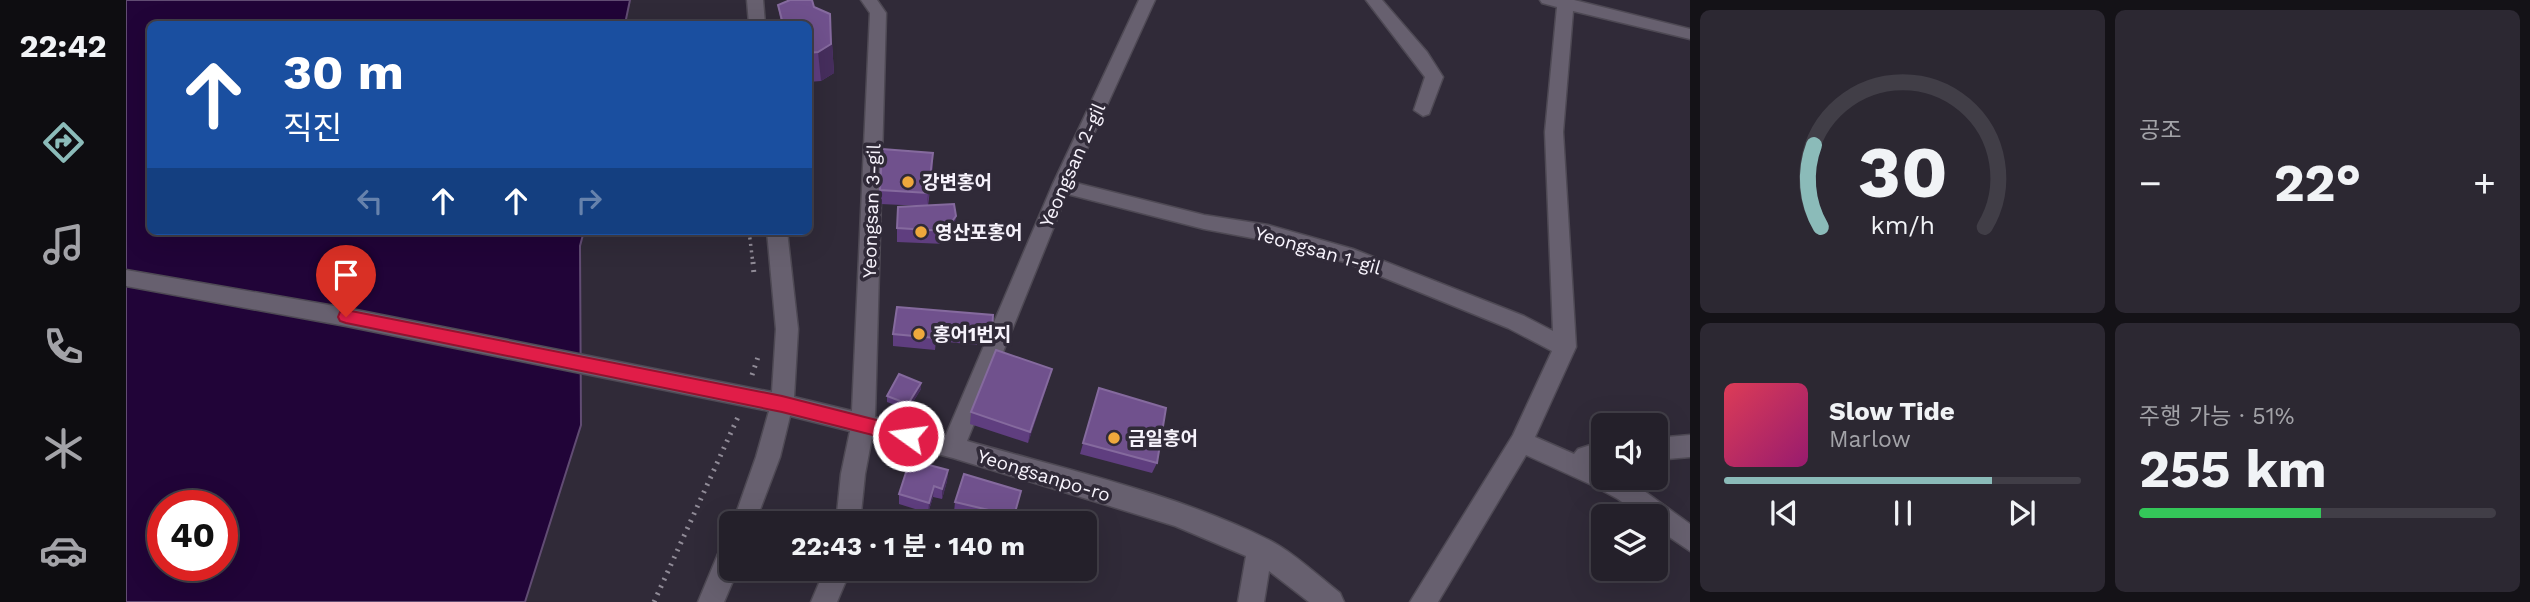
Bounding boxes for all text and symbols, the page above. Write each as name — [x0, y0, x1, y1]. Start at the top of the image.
text: 22:42 — [19, 27, 107, 65]
text: 30 m — [283, 43, 404, 101]
icon: ahead — [168, 49, 259, 140]
street label: Yeongsan 2-gil — [1035, 99, 1110, 231]
text: 직진 — [283, 109, 342, 147]
text: 공조 — [2139, 117, 2181, 144]
icon: directions — [39, 118, 88, 167]
text: 30 — [1857, 130, 1948, 216]
street label: Yeongsan 3-gil — [858, 143, 885, 279]
text: 22° — [2274, 153, 2361, 214]
text: − — [2139, 161, 2162, 205]
text: + — [2473, 161, 2496, 205]
place label: 강변홍어 — [922, 171, 992, 194]
marker: 강변홍어 — [900, 174, 916, 190]
icon: left — [351, 182, 389, 220]
icon: ahead — [424, 182, 462, 220]
icon: ahead — [497, 182, 535, 220]
icon: right — [570, 182, 608, 220]
text: km/h — [1870, 211, 1935, 240]
icon: music — [39, 220, 88, 269]
place label: 영산포홍어 — [935, 221, 1022, 244]
street label: Yeongsan 1-gil — [1252, 221, 1384, 280]
marker: 영산포홍어 — [913, 224, 929, 240]
pin — [316, 245, 376, 317]
icon: arrive — [327, 256, 365, 294]
icon: phone — [39, 322, 88, 371]
place label: 홍어1번지 — [933, 323, 1011, 346]
marker: 홍어1번지 — [911, 326, 927, 342]
text: Slow Tide — [1829, 396, 1955, 426]
position arrow — [871, 399, 945, 473]
text: 주행 가능 · 51% — [2139, 403, 2294, 430]
map controls — [1591, 413, 1668, 581]
button: sound — [1591, 413, 1668, 490]
icon: climate — [39, 424, 88, 473]
text: Marlow — [1829, 426, 1911, 453]
place label: 금일홍어 — [1128, 427, 1198, 450]
marker: 금일홍어 — [1106, 430, 1122, 446]
text: 255 km — [2139, 439, 2327, 500]
street label: Yeongsanpo-ro — [974, 444, 1113, 507]
speed limit sign: 40 — [147, 490, 238, 581]
icon: previous — [1765, 494, 1803, 532]
icon: pause — [1884, 494, 1922, 532]
icon: next — [2003, 494, 2041, 532]
button: layers — [1591, 504, 1668, 581]
icon: car — [39, 526, 88, 575]
text: 22:43 · 1 분 · 140 m — [791, 531, 1025, 561]

